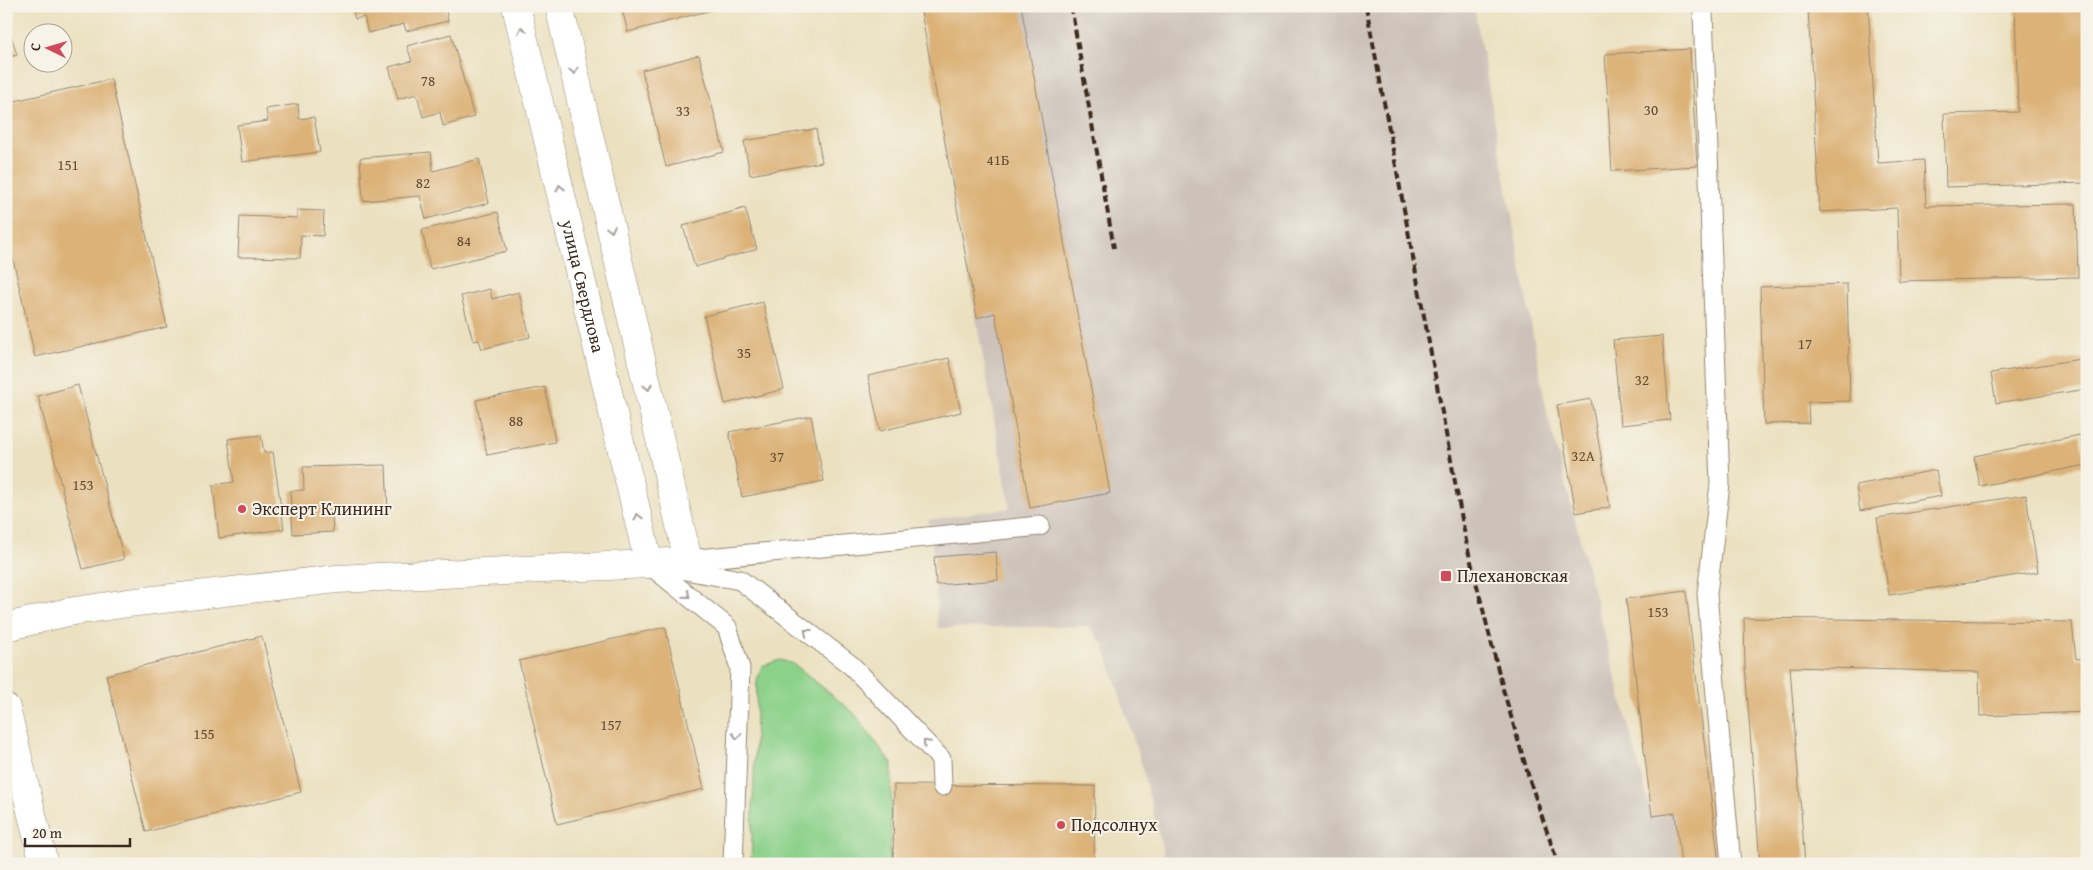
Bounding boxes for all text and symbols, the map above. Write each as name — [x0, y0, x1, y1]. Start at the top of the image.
north arrow — [22, 22, 72, 72]
one-way arrow — [517, 26, 528, 35]
text: С — [25, 42, 45, 52]
one-way arrow — [568, 66, 579, 75]
house number: 78 — [421, 70, 435, 91]
house number: 30 — [1644, 99, 1658, 120]
house number: 33 — [676, 100, 690, 121]
house number: 41Б — [987, 149, 1009, 170]
house number: 151 — [57, 154, 79, 175]
house number: 82 — [416, 172, 430, 193]
one-way arrow — [555, 184, 566, 193]
street label: улица Свердлова — [554, 216, 612, 356]
one-way arrow — [605, 225, 616, 234]
house number: 84 — [457, 230, 471, 251]
house number: 17 — [1798, 333, 1812, 354]
house number: 35 — [737, 342, 751, 363]
house number: 32 — [1635, 369, 1649, 390]
one-way arrow — [642, 383, 653, 392]
house number: 88 — [509, 410, 523, 431]
house number: 32А — [1571, 445, 1595, 466]
house number: 37 — [770, 446, 784, 467]
house number: 153 — [72, 474, 94, 495]
place label: Эксперт Клининг — [252, 495, 392, 522]
marker: Эксперт Клининг — [236, 503, 248, 515]
one-way arrow — [633, 512, 644, 521]
place label: Плехановская — [1457, 562, 1568, 589]
marker: Плехановская — [1439, 569, 1453, 583]
one-way arrow — [681, 589, 690, 597]
house number: 153 — [1647, 601, 1669, 622]
one-way arrow — [804, 629, 813, 638]
house number: 157 — [600, 714, 622, 735]
house number: 155 — [193, 723, 215, 744]
one-way arrow — [732, 732, 743, 740]
one-way arrow — [923, 740, 932, 749]
place label: Подсолнух — [1071, 811, 1158, 838]
scale bar — [25, 815, 130, 847]
marker: Подсолнух — [1055, 819, 1067, 831]
text: 20 m — [32, 822, 63, 843]

